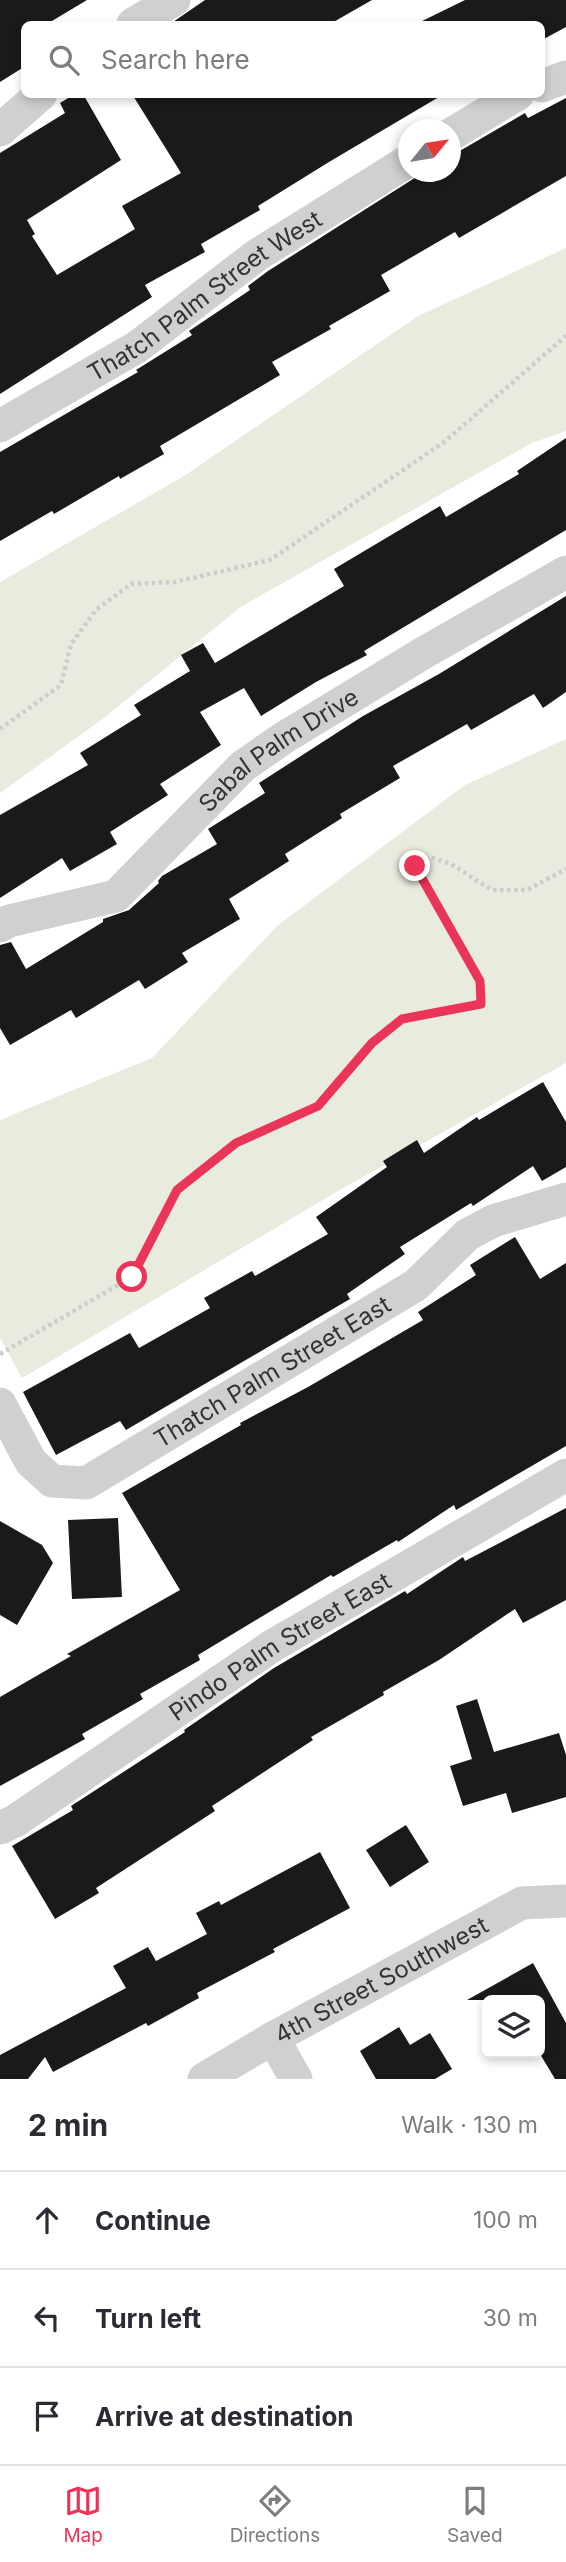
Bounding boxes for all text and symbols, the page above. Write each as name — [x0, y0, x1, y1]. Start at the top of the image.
search box — [21, 21, 545, 98]
icon: search — [45, 41, 83, 79]
text: Search here — [101, 44, 250, 75]
north arrow — [398, 119, 461, 182]
street label: Thatch Palm Street West — [82, 204, 327, 387]
street label: Sabal Palm Drive — [192, 682, 363, 818]
route end — [399, 850, 430, 881]
route start — [116, 1261, 147, 1292]
street label: Thatch Palm Street East — [148, 1289, 396, 1454]
street label: Pindo Palm Street East — [163, 1566, 396, 1727]
street label: 4th Street Southwest — [269, 1910, 493, 2049]
map controls — [482, 1995, 545, 2058]
button: layers — [482, 1995, 545, 2058]
text: 2 min — [28, 2107, 108, 2143]
text: Walk · 130 m — [401, 2111, 538, 2139]
icon: ahead — [28, 2201, 66, 2239]
text: Continue — [95, 2205, 211, 2236]
text: 100 m — [473, 2206, 538, 2234]
icon: left — [28, 2299, 66, 2337]
text: Turn left — [95, 2303, 201, 2334]
text: 30 m — [483, 2304, 538, 2332]
icon: arrive — [28, 2397, 66, 2435]
text: Arrive at destination — [95, 2401, 354, 2432]
tab: Map — [63, 2482, 103, 2547]
tab: Directions — [230, 2482, 320, 2547]
tab: Saved — [447, 2482, 503, 2547]

